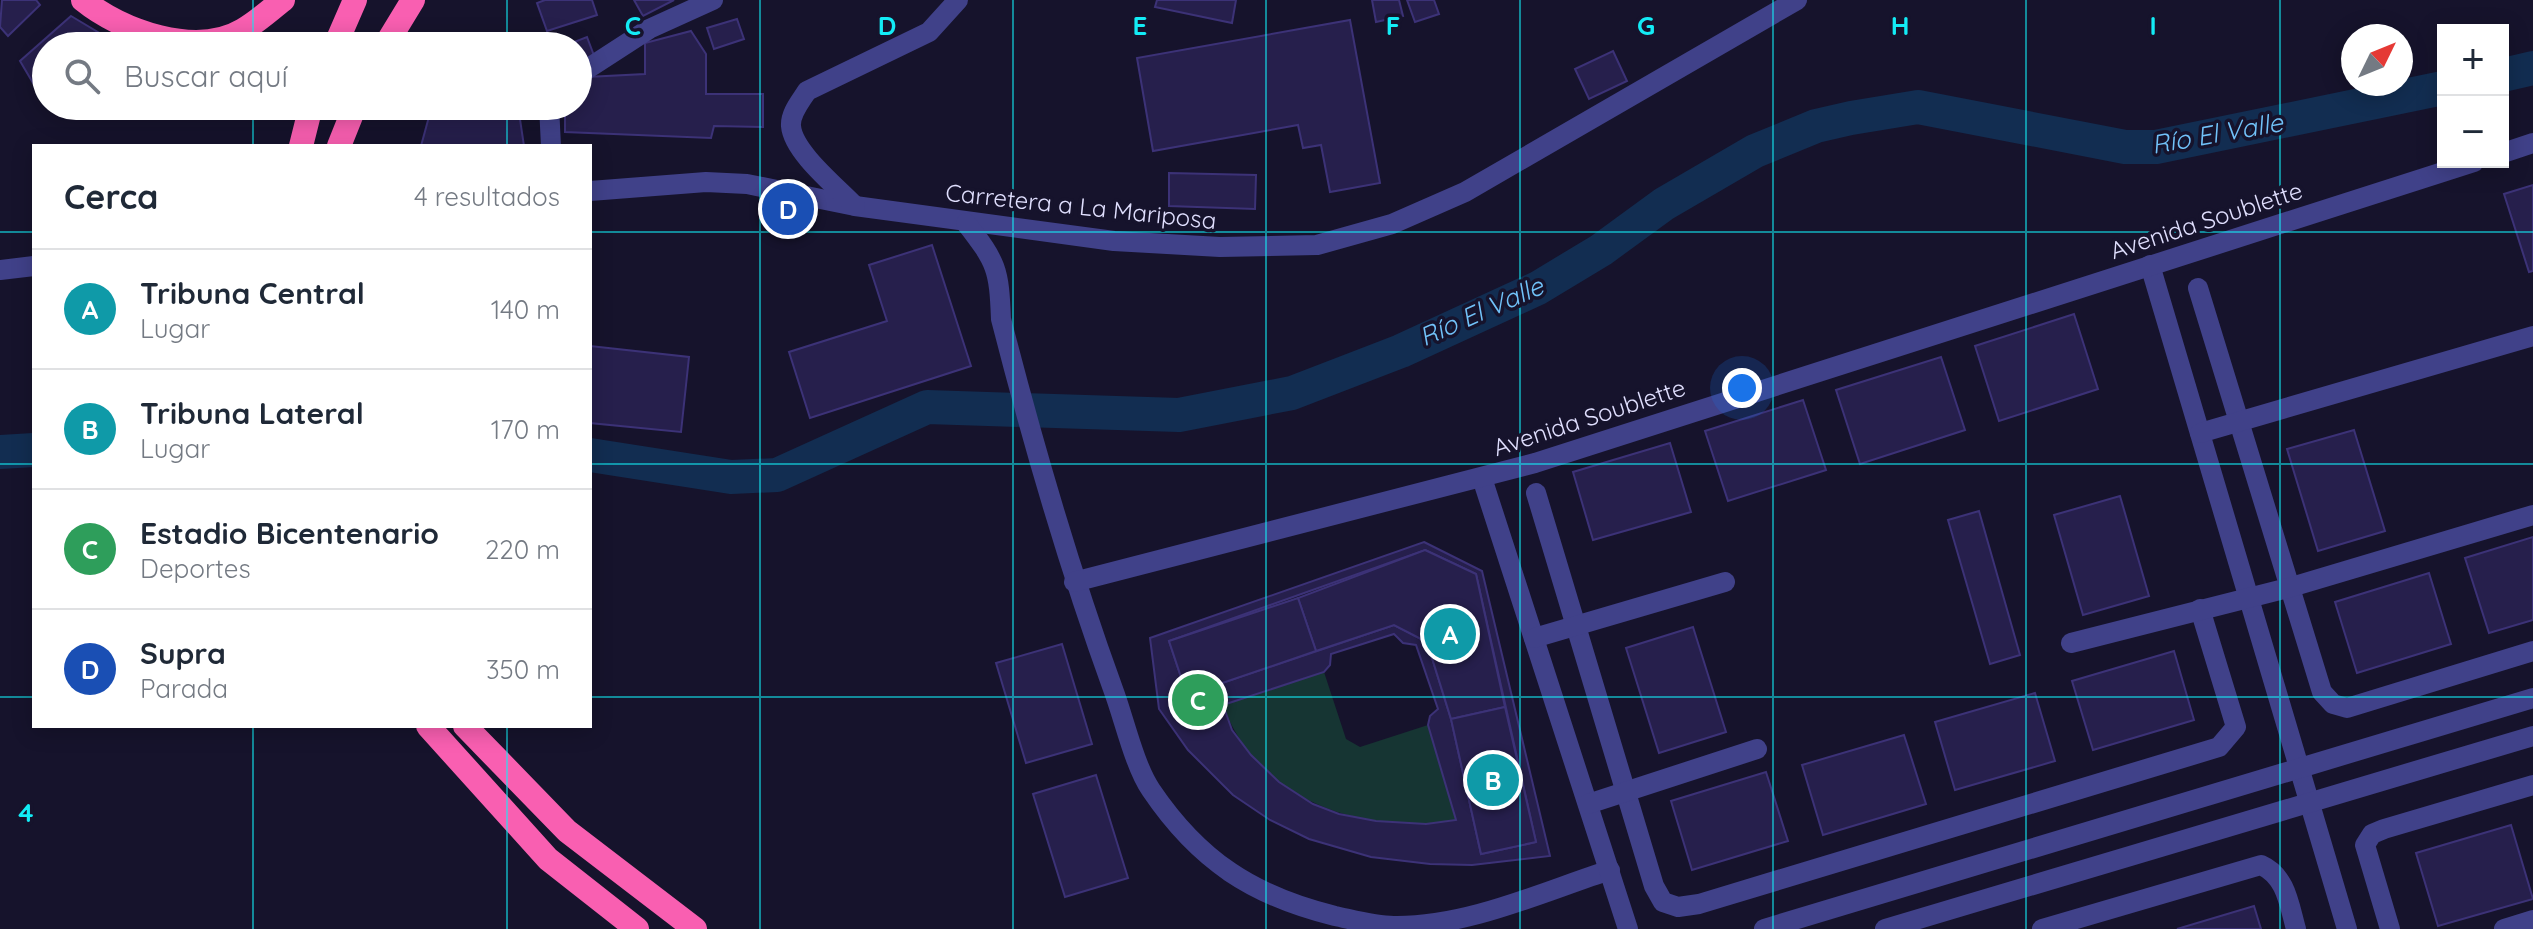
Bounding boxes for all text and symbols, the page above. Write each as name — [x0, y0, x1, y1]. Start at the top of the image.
text: C — [625, 9, 641, 42]
text: D — [878, 9, 896, 42]
text: E — [1133, 9, 1147, 42]
text: F — [1386, 9, 1400, 42]
text: G — [1637, 9, 1655, 42]
text: H — [1891, 9, 1909, 42]
text: I — [2149, 9, 2157, 42]
north arrow — [2341, 24, 2413, 96]
map controls — [2437, 24, 2509, 168]
button: + — [2437, 24, 2509, 96]
search box — [32, 32, 592, 120]
icon: search — [60, 54, 104, 98]
text: Buscar aquí — [124, 57, 288, 95]
button: − — [2437, 96, 2509, 168]
water label: Río El Valle — [2149, 105, 2287, 161]
text: Cerca — [64, 175, 158, 218]
street label: Avenida Soublette — [2106, 175, 2306, 265]
street label: Carretera a La Mariposa — [944, 177, 1218, 235]
pin: D — [762, 179, 814, 239]
text: 4 resultados — [414, 180, 560, 213]
water label: Río El Valle — [1414, 268, 1550, 353]
text: Tribuna Central — [140, 274, 365, 312]
text: A — [82, 293, 98, 326]
text: 140 m — [491, 293, 560, 326]
text: Lugar — [140, 312, 210, 345]
your location — [1722, 368, 1762, 408]
street label: Avenida Soublette — [1489, 372, 1689, 462]
text: Tribuna Lateral — [140, 394, 364, 432]
text: B — [81, 413, 99, 446]
text: 170 m — [491, 413, 560, 446]
text: Lugar — [140, 432, 210, 465]
text: Estadio Bicentenario — [140, 514, 439, 552]
text: C — [82, 533, 98, 566]
text: 220 m — [485, 533, 560, 566]
text: Deportes — [140, 552, 251, 585]
pin: A — [1424, 604, 1476, 664]
text: Supra — [140, 634, 226, 672]
text: D — [81, 653, 99, 686]
text: 350 m — [486, 653, 560, 686]
pin: C — [1172, 670, 1224, 730]
text: Parada — [140, 672, 228, 705]
pin: B — [1467, 750, 1519, 810]
text: 4 — [18, 796, 34, 829]

